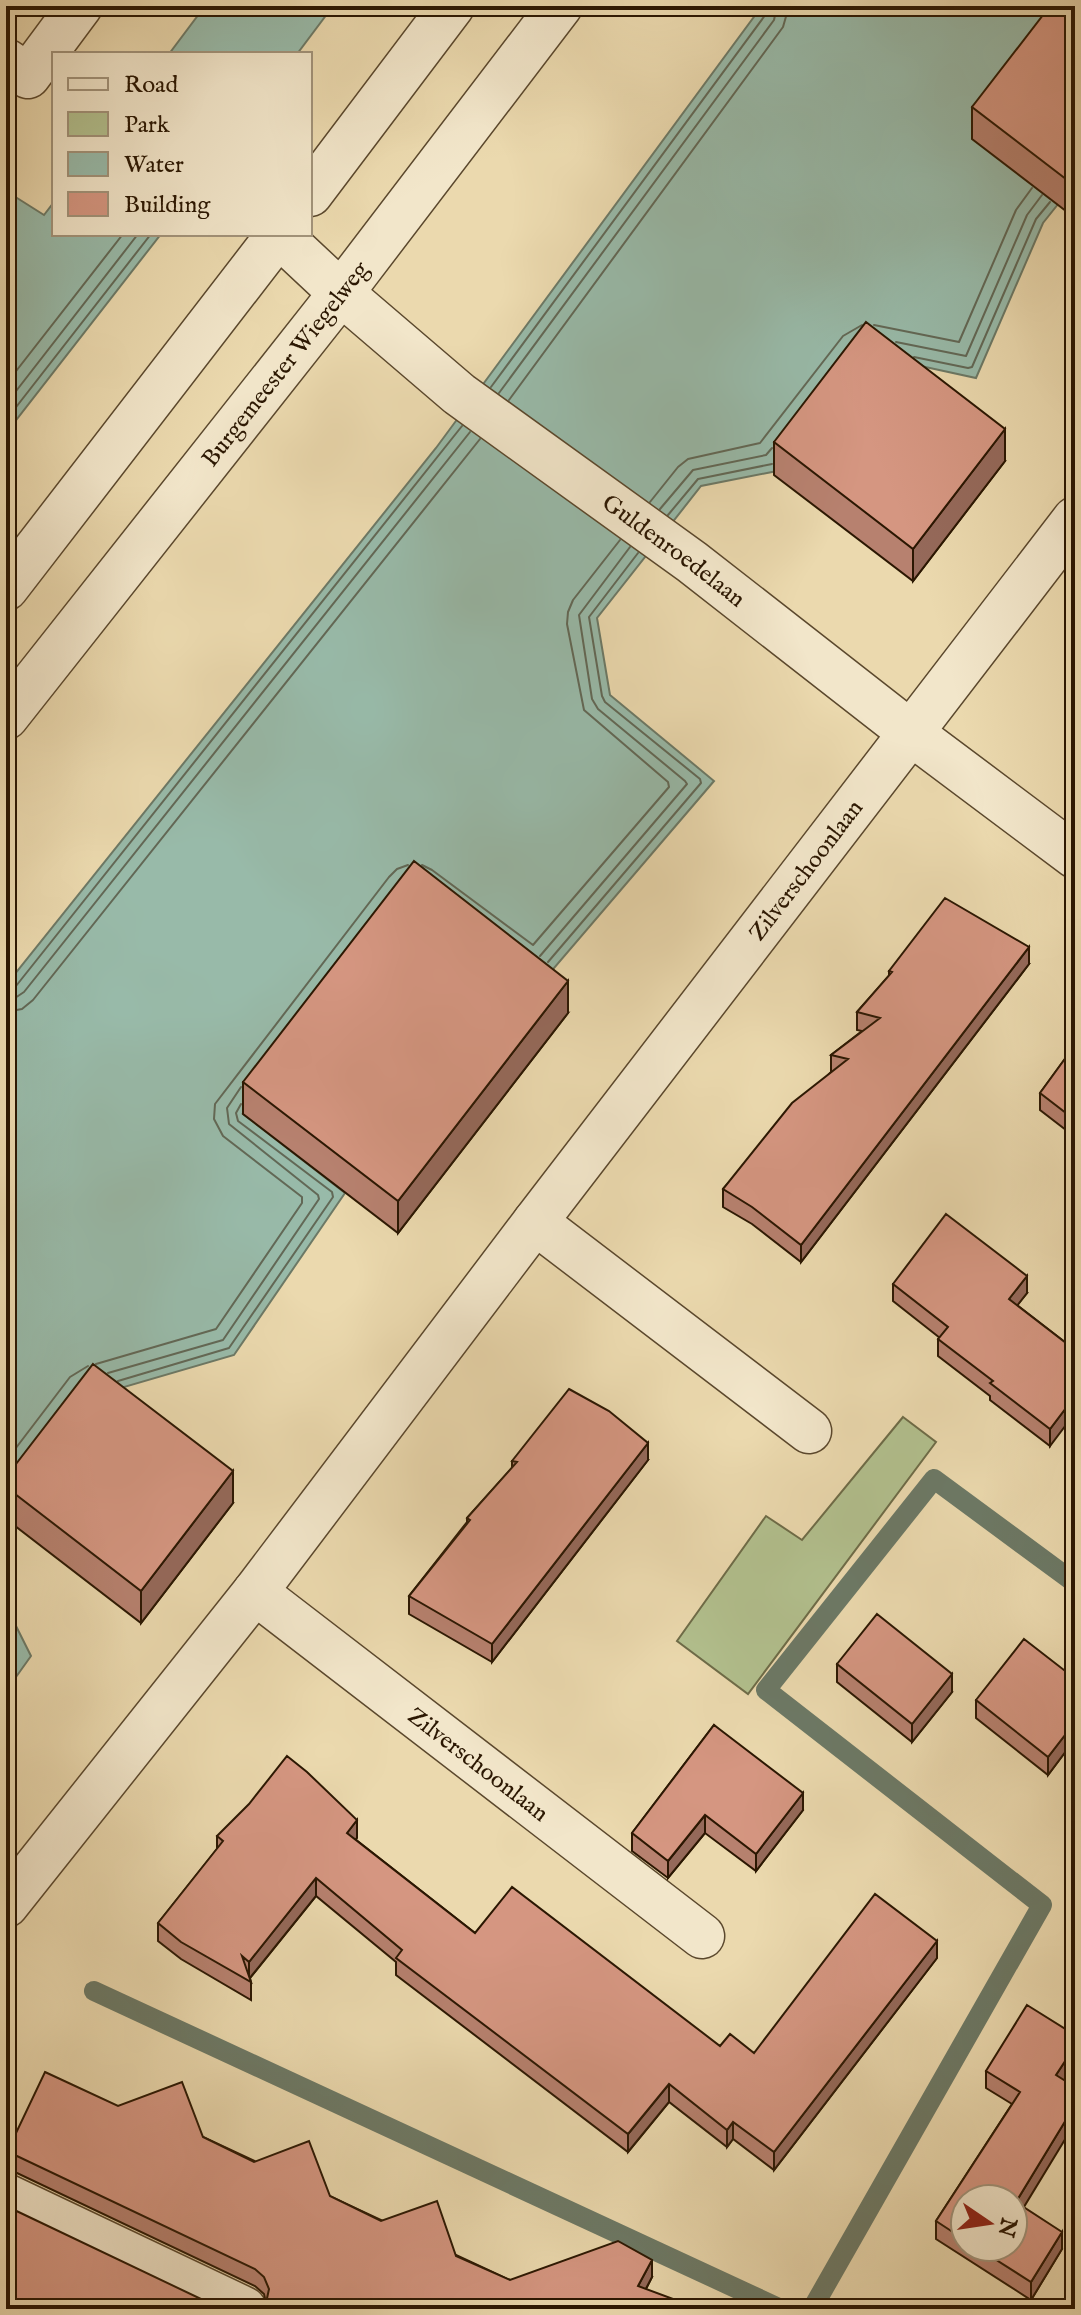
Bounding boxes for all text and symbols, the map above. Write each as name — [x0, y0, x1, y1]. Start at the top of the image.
legend — [52, 52, 312, 236]
text: Road — [124, 70, 178, 101]
text: Park — [124, 110, 170, 141]
text: Water — [124, 150, 184, 181]
text: Building — [124, 190, 211, 221]
street label: Burgemeester Wiegelweg — [195, 255, 377, 474]
street label: Guldenroedelaan — [595, 488, 751, 615]
street label: Zilverschoonlaan — [743, 794, 871, 948]
street label: Zilverschoonlaan — [401, 1701, 555, 1829]
north arrow — [949, 2183, 1029, 2263]
text: N — [991, 2214, 1023, 2239]

